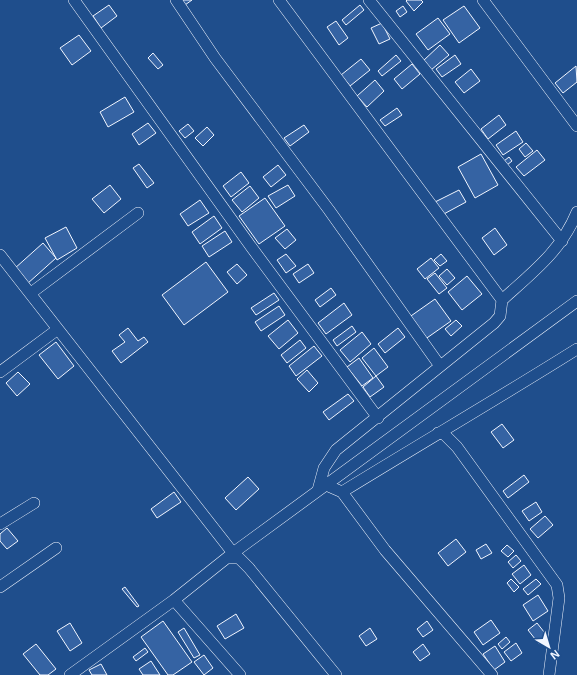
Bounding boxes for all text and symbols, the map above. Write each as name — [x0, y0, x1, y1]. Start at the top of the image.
north arrow — [529, 627, 569, 667]
text: N — [548, 648, 562, 662]

